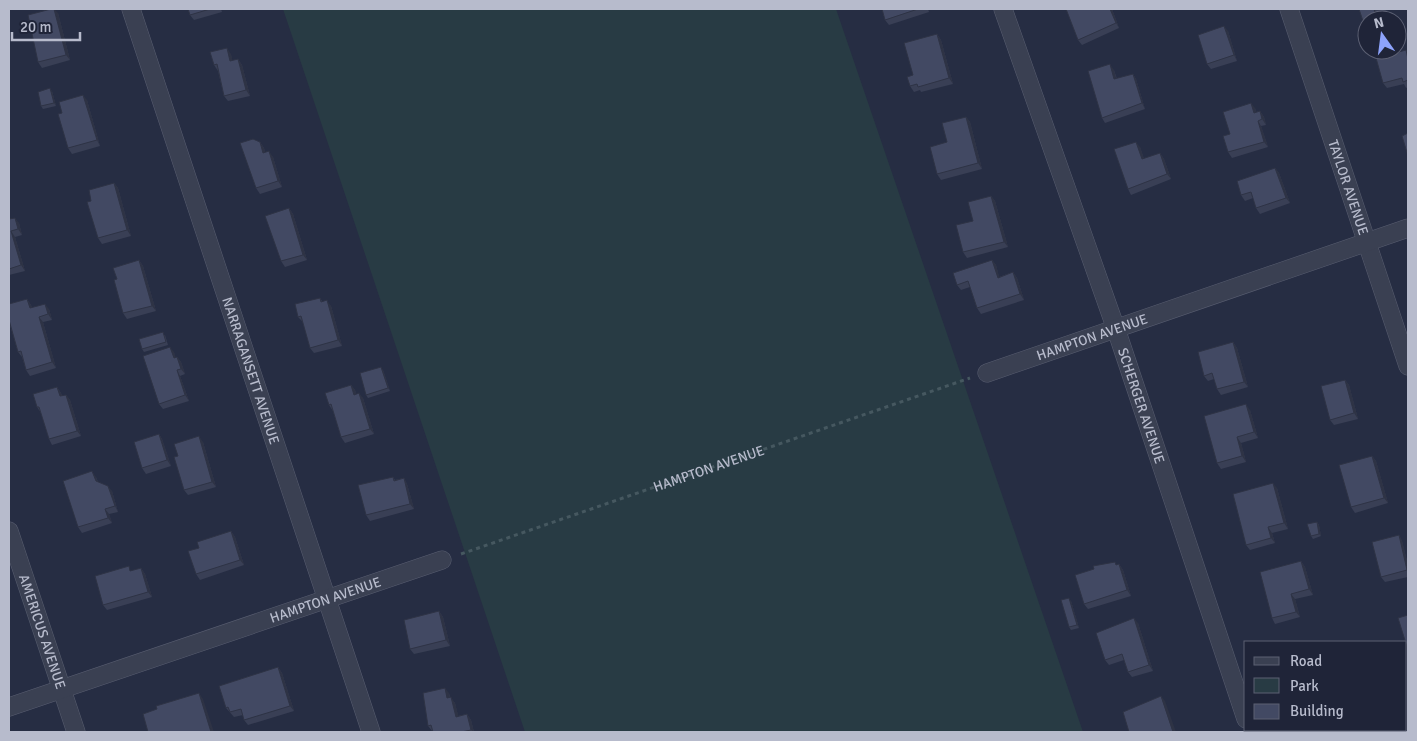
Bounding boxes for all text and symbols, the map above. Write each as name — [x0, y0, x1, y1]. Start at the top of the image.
scale bar — [12, 10, 80, 42]
north arrow — [1357, 10, 1407, 60]
text: N — [1372, 13, 1386, 32]
text: 20 m — [20, 18, 51, 36]
street label: TAYLOR AVENUE — [1325, 138, 1372, 237]
street label: NARRAGANSETT AVENUE — [219, 295, 283, 446]
street label: HAMPTON AVENUE — [1034, 310, 1150, 364]
street label: SCHERGER AVENUE — [1114, 345, 1169, 466]
street label: HAMPTON AVENUE — [651, 441, 766, 495]
street label: AMERICUS AVENUE — [16, 572, 70, 691]
street label: HAMPTON AVENUE — [267, 573, 383, 626]
legend — [1244, 641, 1407, 731]
text: Road — [1290, 652, 1322, 670]
text: Park — [1290, 677, 1319, 695]
text: Building — [1290, 702, 1344, 720]

